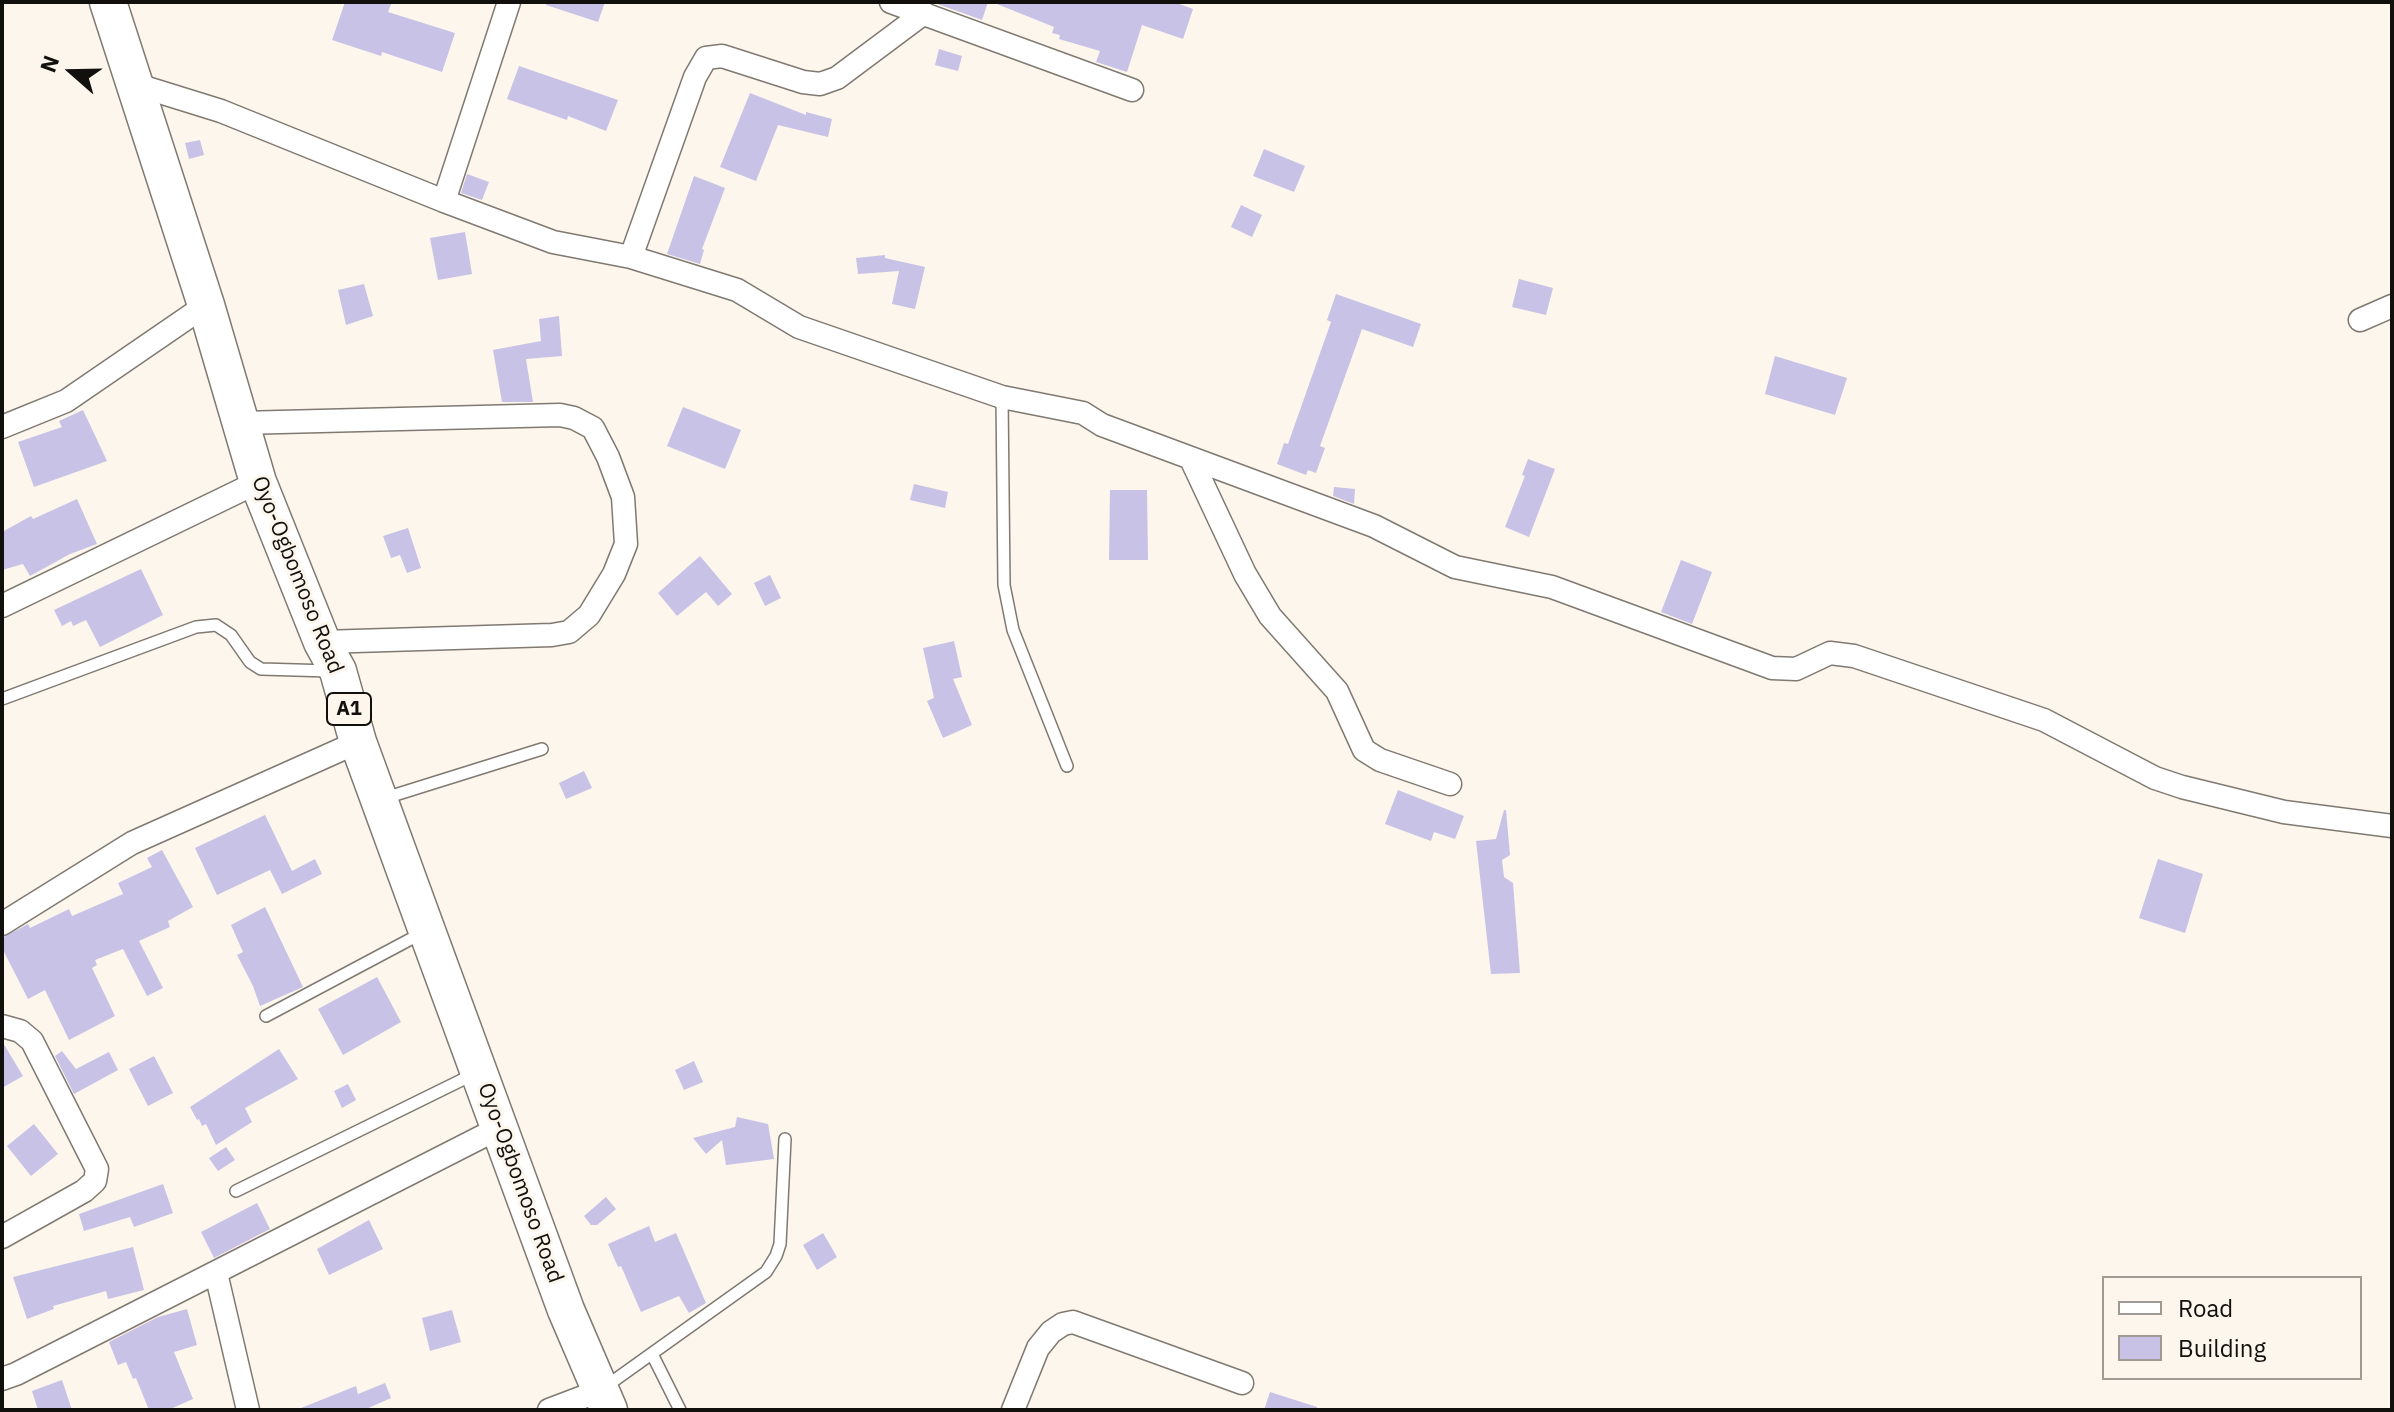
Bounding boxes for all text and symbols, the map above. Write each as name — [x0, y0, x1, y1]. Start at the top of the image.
north arrow — [32, 32, 112, 112]
text: N — [33, 51, 65, 76]
street label: Oyo-Ogbomoso Road — [245, 472, 349, 678]
road number: A1 — [327, 693, 371, 725]
street label: Oyo-Ogbomoso Road — [472, 1079, 568, 1287]
legend — [2102, 1276, 2362, 1380]
text: Road — [2178, 1292, 2233, 1324]
text: Building — [2178, 1332, 2266, 1364]

